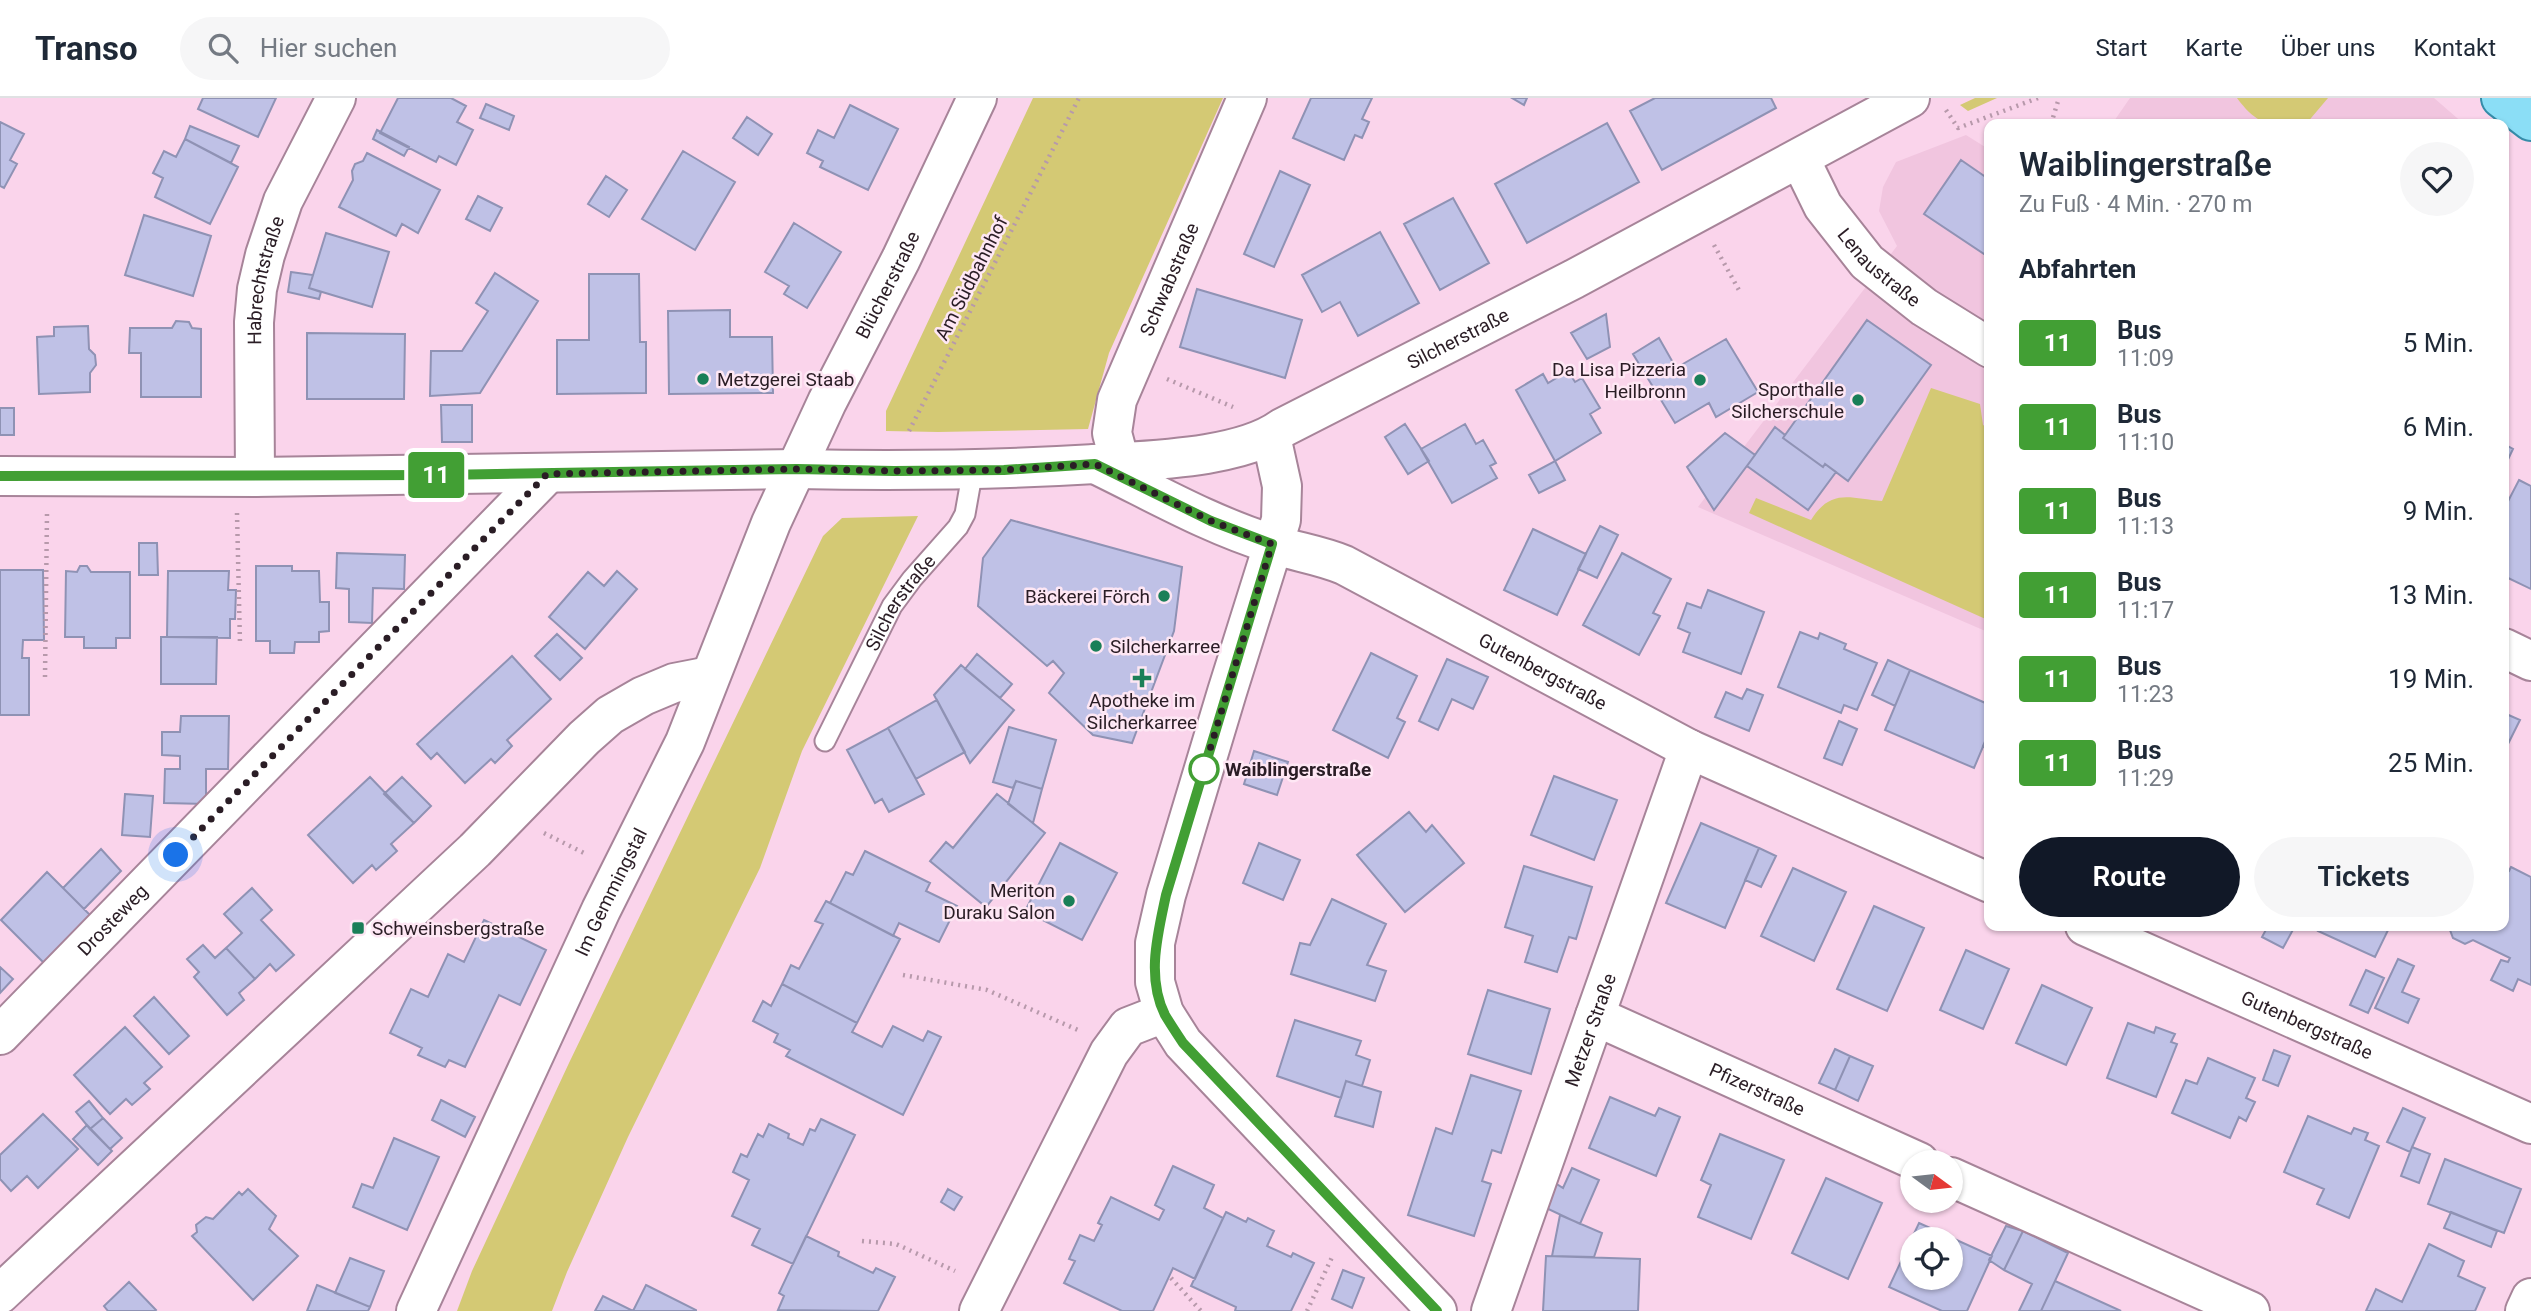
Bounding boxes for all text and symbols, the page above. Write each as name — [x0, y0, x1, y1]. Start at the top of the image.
search box — [180, 17, 670, 80]
text: Transo — [35, 29, 138, 68]
icon: search — [204, 29, 242, 67]
text: Hier suchen — [260, 33, 397, 63]
text: Start — [2096, 34, 2147, 62]
text: Karte — [2185, 34, 2243, 62]
text: Über uns — [2281, 34, 2375, 62]
text: Kontakt — [2413, 34, 2496, 62]
button: heart — [2400, 142, 2474, 216]
text: Waiblingerstraße — [2019, 145, 2272, 184]
text: Zu Fuß · 4 Min. · 270 m — [2019, 191, 2252, 218]
street label: Am Südbahnhof — [930, 212, 1013, 344]
street label: Habrechtstraße — [243, 213, 289, 345]
street label: Schwabstraße — [1135, 219, 1204, 339]
street label: Lenaustraße — [1833, 224, 1925, 312]
street label: Blücherstraße — [851, 227, 925, 343]
text: Abfahrten — [2019, 254, 2136, 284]
street label: Silcherstraße — [1403, 303, 1513, 374]
text: Bus — [2117, 315, 2162, 345]
text: 5 Min. — [2403, 328, 2474, 358]
text: 11 — [2044, 329, 2071, 357]
text: 11:09 — [2117, 345, 2174, 372]
place label: Da Lisa Pizzeria Heilbronn — [1552, 358, 1686, 403]
place label: Metzgerei Staab — [717, 368, 854, 391]
marker: Metzgerei Staab — [695, 371, 711, 387]
marker: Da Lisa Pizzeria Heilbronn — [1692, 372, 1708, 388]
place label: Sporthalle Silcherschule — [1731, 378, 1844, 423]
marker: Sporthalle Silcherschule — [1850, 392, 1866, 408]
text: Bus — [2117, 399, 2162, 429]
text: 6 Min. — [2403, 412, 2474, 442]
text: 11 — [2044, 413, 2071, 441]
text: 11:10 — [2117, 429, 2174, 456]
line badge: 11 — [404, 452, 467, 498]
text: 11 — [422, 461, 450, 489]
text: Bus — [2117, 483, 2162, 513]
text: 9 Min. — [2403, 496, 2474, 526]
text: 11 — [2044, 497, 2071, 525]
text: 11:13 — [2117, 513, 2174, 540]
street label: Silcherstraße — [861, 550, 940, 655]
text: Bus — [2117, 567, 2162, 597]
text: 13 Min. — [2388, 580, 2474, 610]
text: 11 — [2044, 581, 2071, 609]
place label: Bäckerei Förch — [1025, 585, 1150, 608]
marker: Bäckerei Förch — [1156, 588, 1172, 604]
text: 11:17 — [2117, 597, 2174, 624]
street label: Gutenbergstraße — [1475, 628, 1611, 715]
place label: Silcherkarree — [1110, 635, 1220, 658]
marker: Silcherkarree — [1088, 638, 1104, 654]
text: Bus — [2117, 651, 2162, 681]
text: 19 Min. — [2388, 664, 2474, 694]
text: 11 — [2044, 665, 2071, 693]
marker: Apotheke im Silcherkarree — [1134, 670, 1150, 686]
text: 11:23 — [2117, 681, 2174, 708]
place label: Apotheke im Silcherkarree — [1087, 689, 1197, 734]
text: Bus — [2117, 735, 2162, 765]
text: 25 Min. — [2388, 748, 2474, 778]
text: 11 — [2044, 749, 2071, 777]
marker: Waiblingerstraße — [1189, 754, 1219, 784]
place label: Waiblingerstraße — [1225, 758, 1371, 781]
text: 11:29 — [2117, 765, 2174, 792]
street label: Im Gemmingstal — [570, 824, 652, 960]
your location — [158, 837, 193, 872]
button: Route — [2019, 837, 2240, 917]
button: Tickets — [2254, 837, 2474, 917]
place label: Meriton Duraku Salon — [943, 879, 1055, 924]
street label: Drosteweg — [73, 880, 153, 961]
marker: Meriton Duraku Salon — [1061, 893, 1077, 909]
place label: Schweinsbergstraße — [372, 917, 544, 940]
marker: Schweinsbergstraße — [350, 920, 366, 936]
street label: Metzer Straße — [1560, 970, 1621, 1090]
street label: Gutenbergstraße — [2237, 986, 2376, 1064]
street label: Pfizerstraße — [1706, 1058, 1808, 1121]
north arrow — [1900, 1150, 1964, 1213]
map controls — [1900, 1150, 1963, 1290]
button: locate — [1900, 1227, 1963, 1290]

